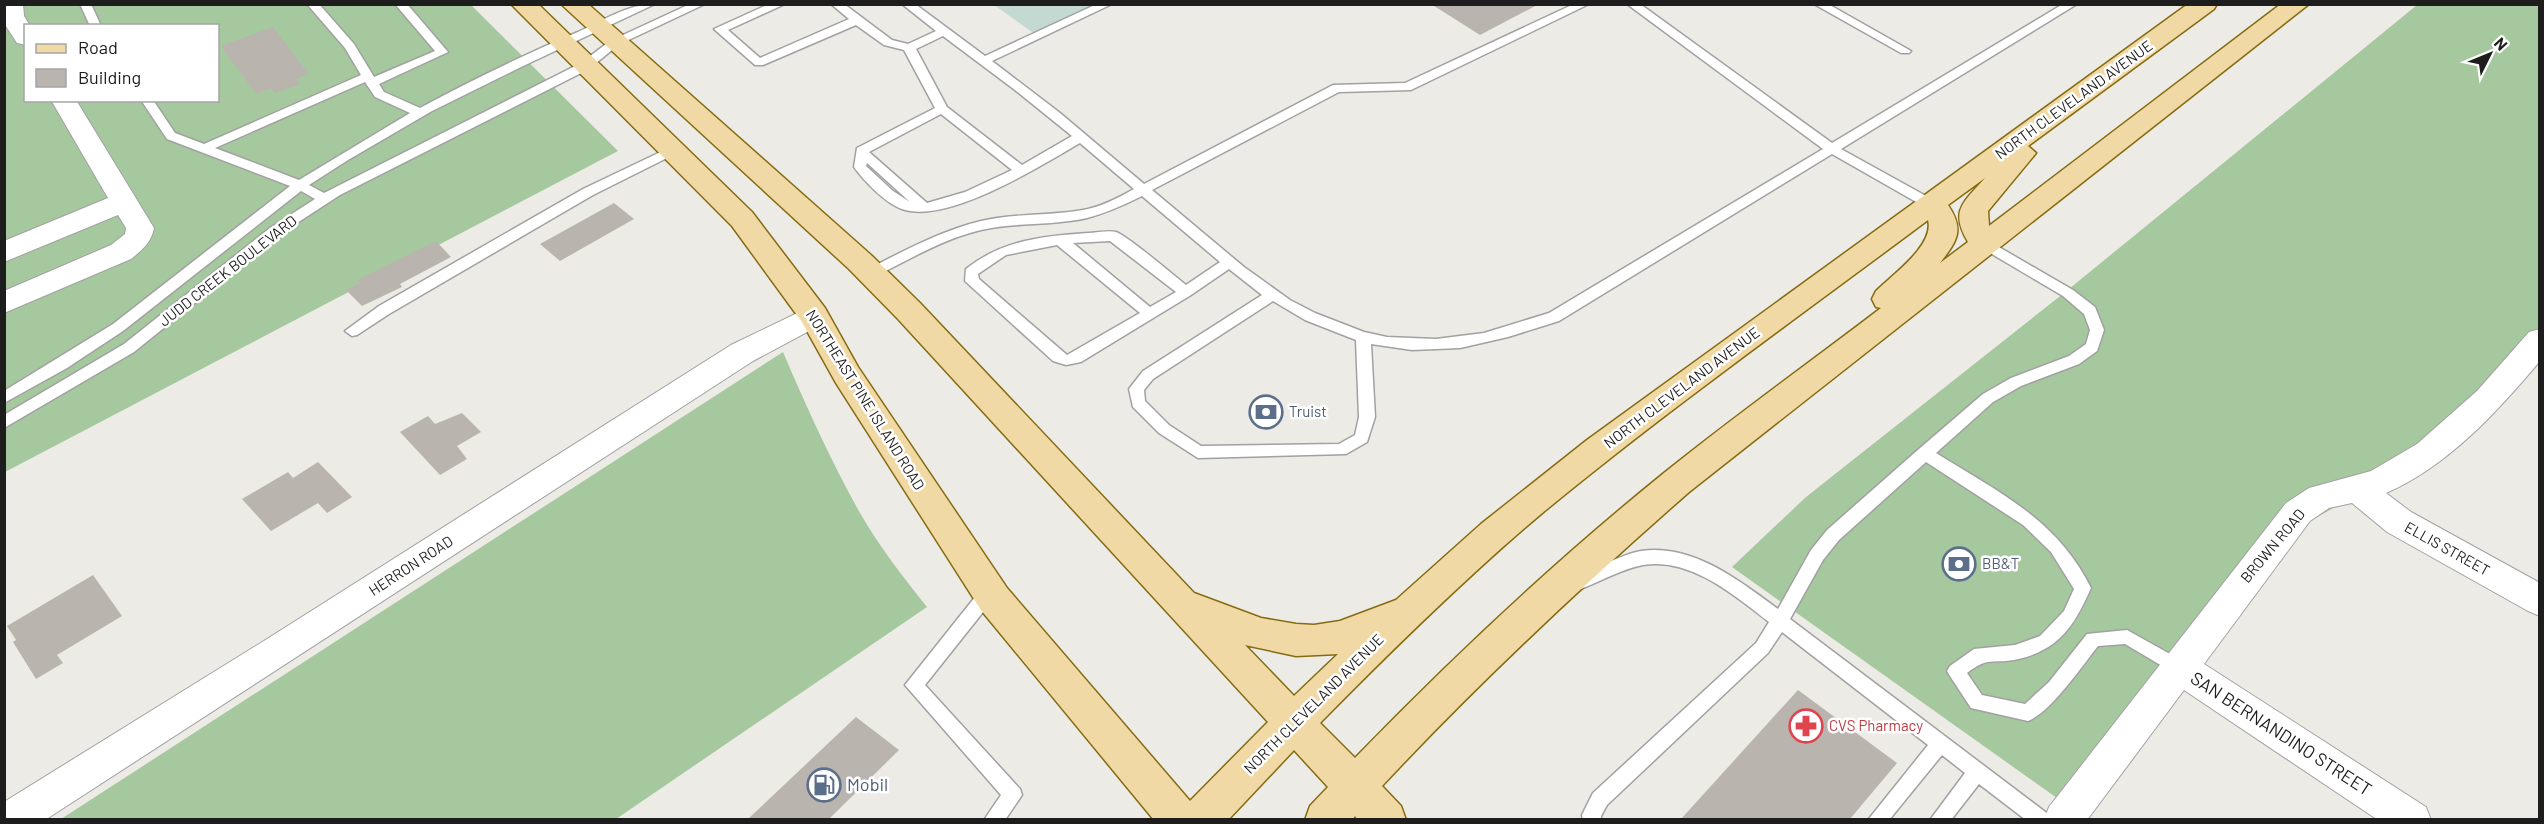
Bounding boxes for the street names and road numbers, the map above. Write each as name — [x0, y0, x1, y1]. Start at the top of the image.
street label: NORTH CLEVELAND AVENUE — [1991, 36, 2156, 162]
street label: JUDD CREEK BOULEVARD — [155, 211, 300, 330]
street label: NORTHEAST PINE ISLAND ROAD — [803, 306, 929, 493]
street label: NORTH CLEVELAND AVENUE — [1600, 323, 1763, 452]
street label: BROWN ROAD — [2236, 505, 2308, 586]
street label: ELLIS STREET — [2402, 517, 2493, 579]
street label: HERRON ROAD — [365, 531, 456, 599]
street label: NORTH CLEVELAND AVENUE — [1240, 630, 1387, 777]
street label: SAN BERNANDINO STREET — [2187, 666, 2376, 800]

